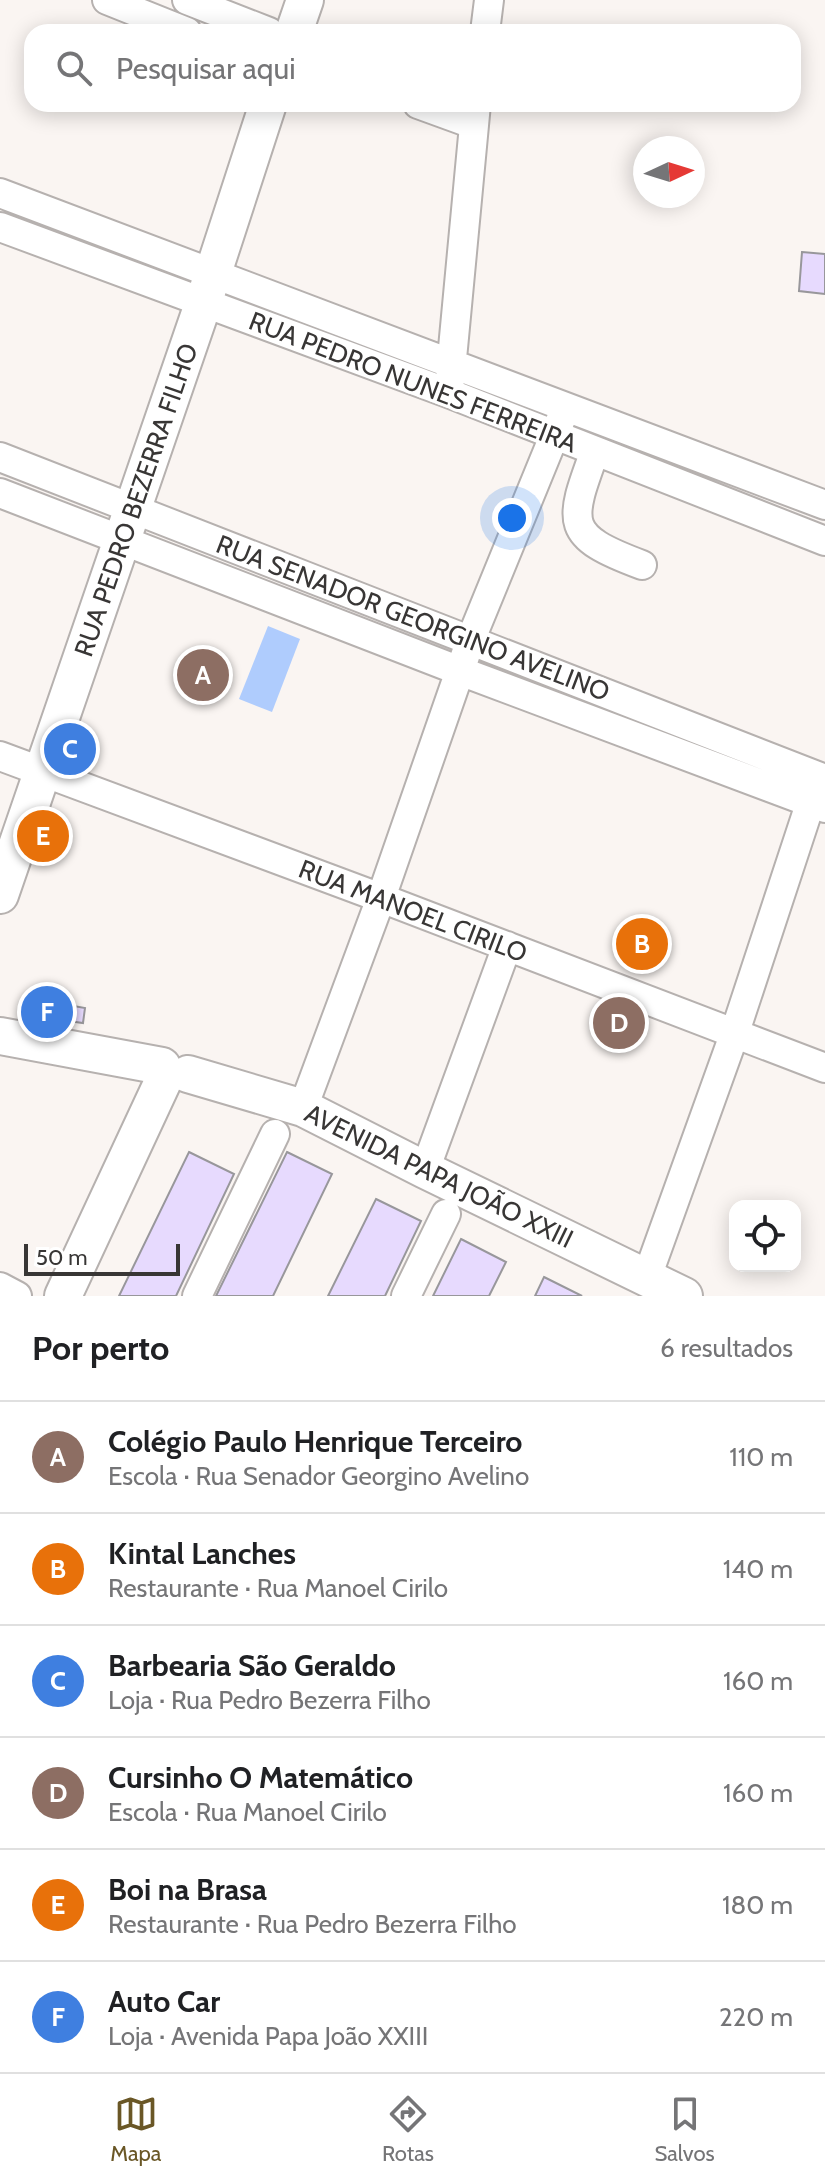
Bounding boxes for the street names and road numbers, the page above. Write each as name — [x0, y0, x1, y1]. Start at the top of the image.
street label: RUA PEDRO NUNES FERREIRA — [245, 305, 581, 459]
street label: RUA PEDRO BEZERRA FILHO — [67, 339, 205, 661]
street label: RUA SENADOR GEORGINO AVELINO — [212, 528, 614, 708]
street label: RUA MANOEL CIRILO — [294, 853, 532, 969]
street label: AVENIDA PAPA JOÃO XXIII — [300, 1097, 578, 1255]

